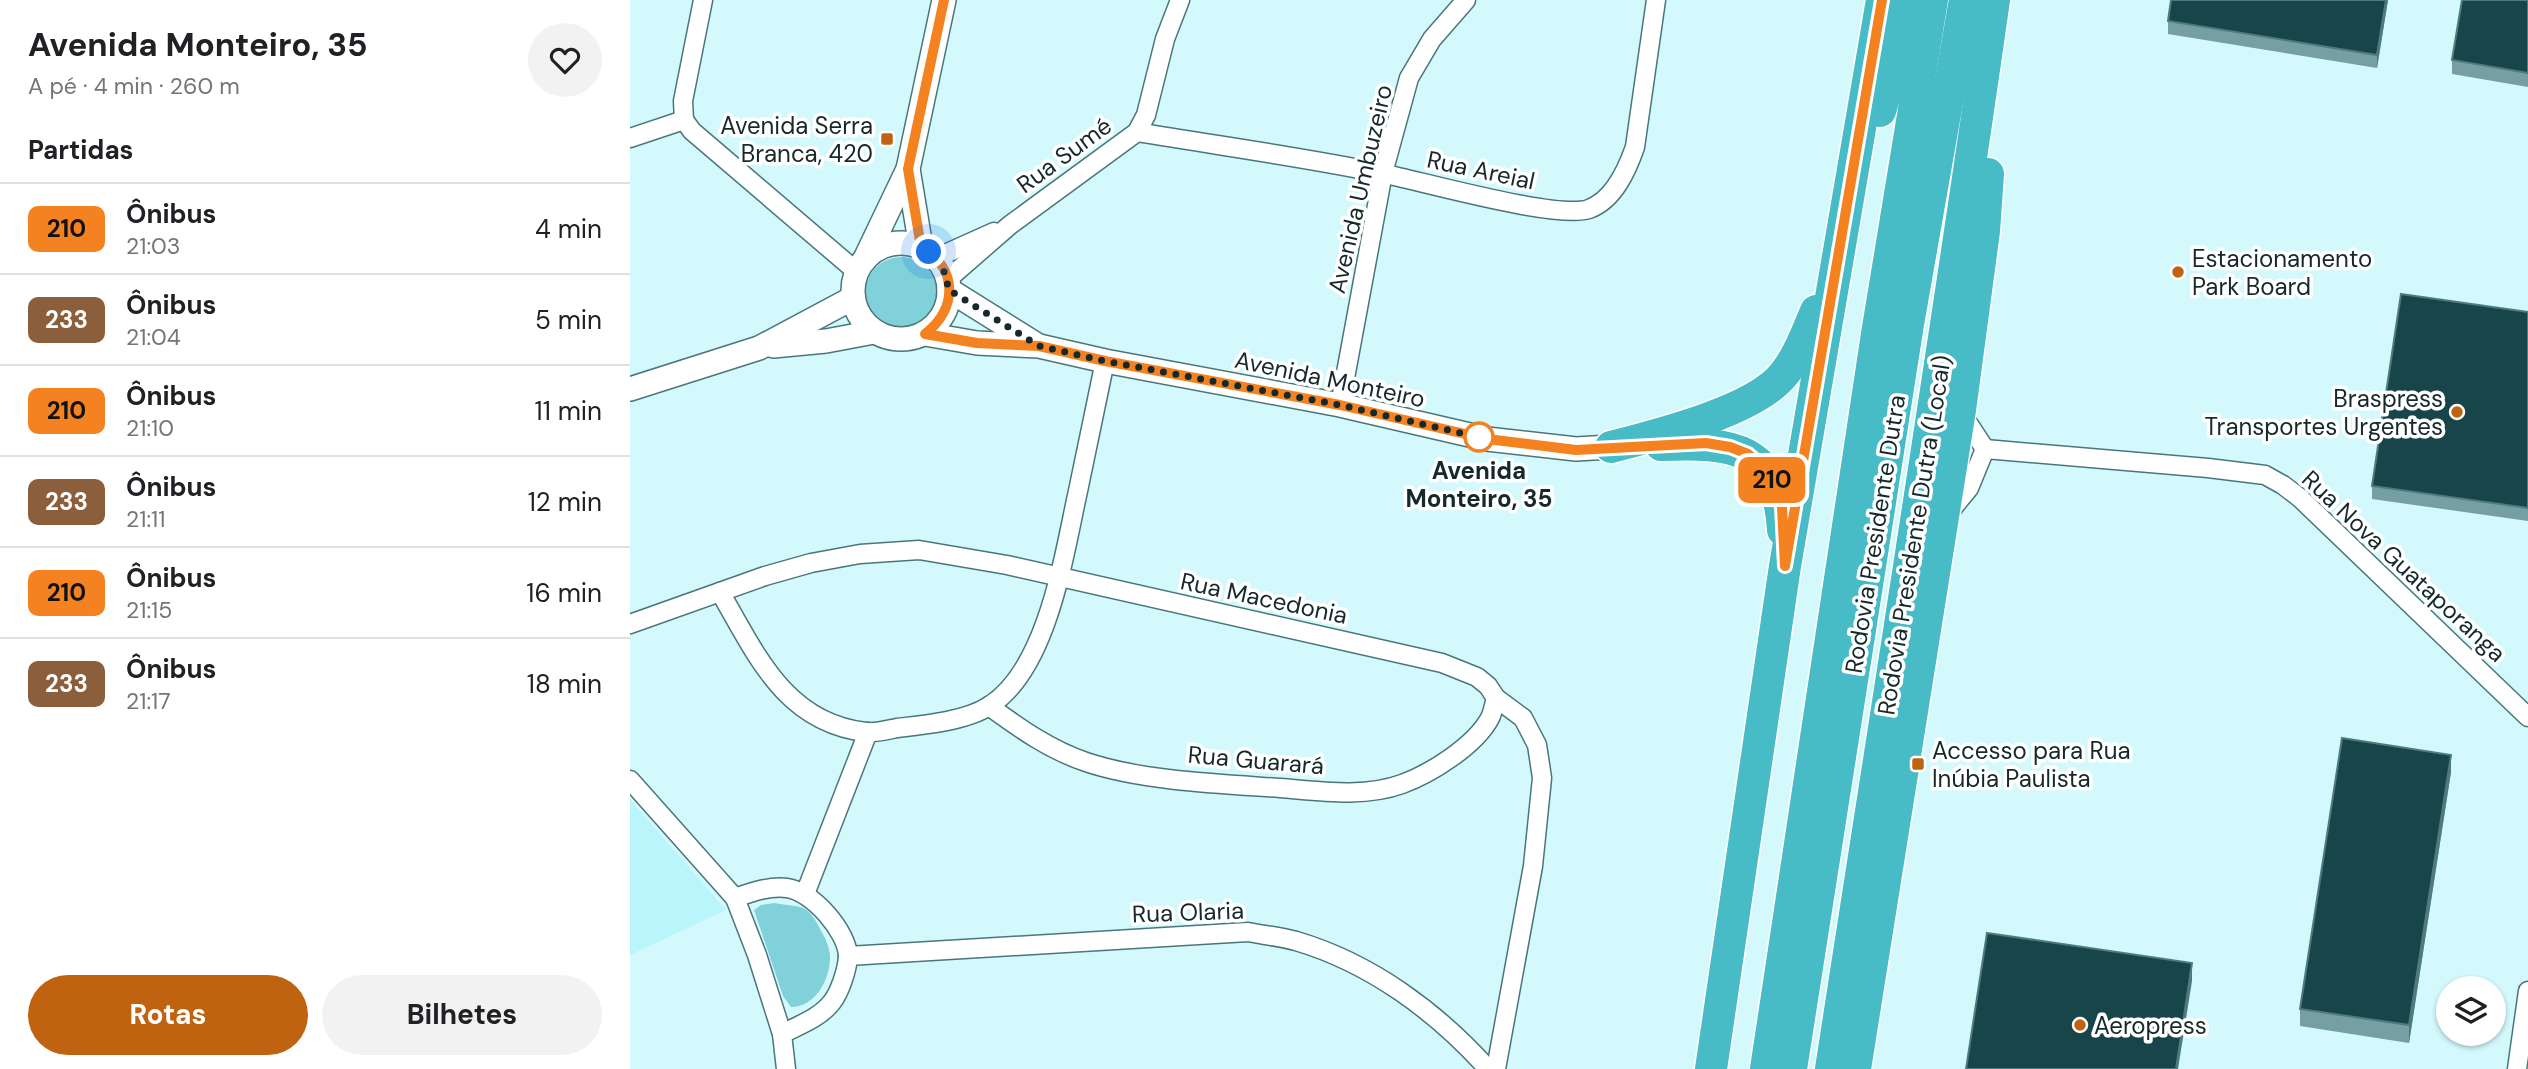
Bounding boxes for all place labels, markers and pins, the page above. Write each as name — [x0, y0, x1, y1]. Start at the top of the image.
place label: Avenida Serra Branca, 420 — [720, 110, 873, 169]
marker: Avenida Serra Branca, 420 — [879, 131, 895, 147]
place label: Estacionamento Park Board — [2192, 243, 2372, 302]
marker: Estacionamento Park Board — [2170, 264, 2186, 280]
place label: Braspress Transportes Urgentes — [2204, 383, 2443, 442]
marker: Braspress Transportes Urgentes — [2449, 404, 2465, 420]
marker: Avenida Monteiro, 35 — [1464, 422, 1494, 452]
place label: Avenida Monteiro, 35 — [1405, 455, 1553, 514]
place label: Accesso para Rua Inúbia Paulista — [1932, 735, 2131, 794]
marker: Accesso para Rua Inúbia Paulista — [1910, 756, 1926, 772]
place label: Aeropress — [2094, 1010, 2207, 1041]
marker: Aeropress — [2072, 1017, 2088, 1033]

